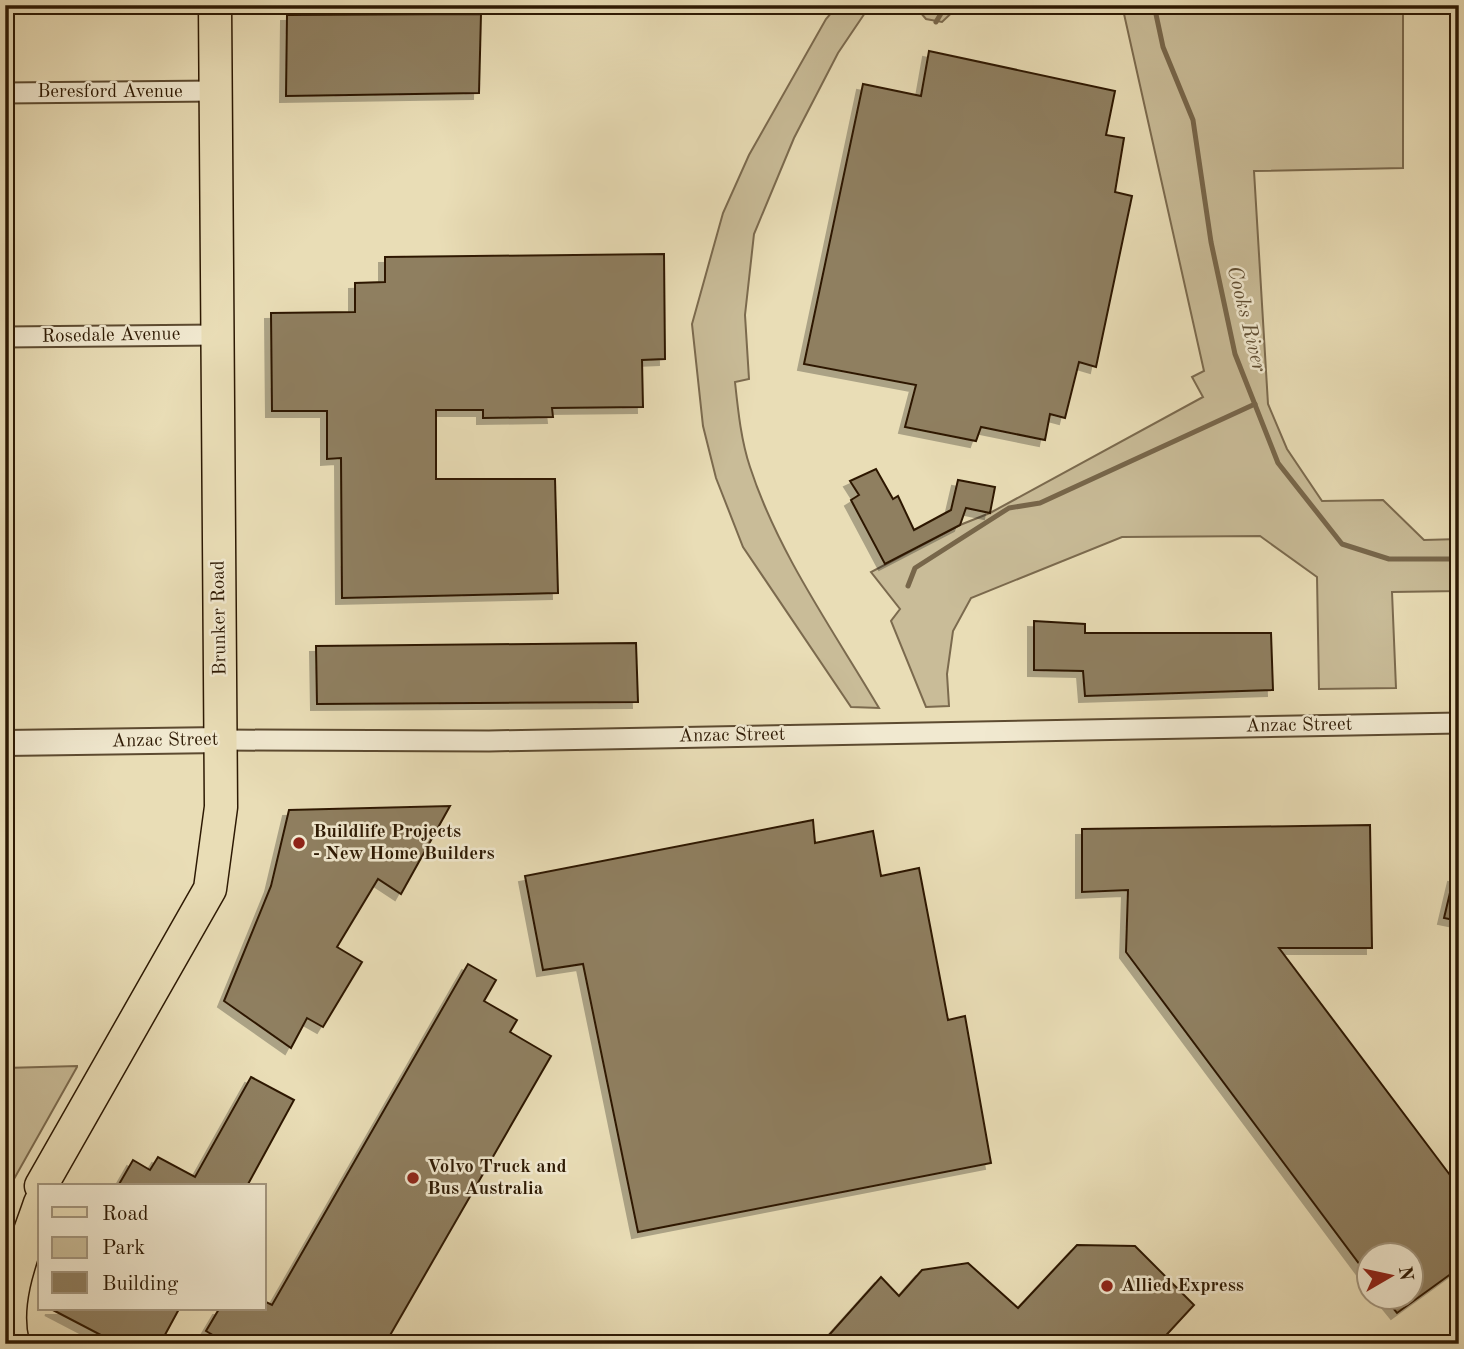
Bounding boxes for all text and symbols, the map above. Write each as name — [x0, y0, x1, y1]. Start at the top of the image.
street label: Beresford Avenue — [37, 83, 183, 102]
water label: Cooks River — [1223, 264, 1270, 375]
street label: Rosedale Avenue — [41, 325, 181, 347]
street label: Brunker Road — [209, 560, 231, 676]
street label: Anzac Street — [1246, 716, 1352, 736]
street label: Anzac Street — [679, 726, 785, 746]
street label: Anzac Street — [112, 731, 218, 751]
place label: Buildlife Projects - New Home Builders — [313, 823, 495, 864]
marker: Buildlife Projects - New Home Builders — [291, 835, 307, 851]
place label: Volvo Truck and Bus Australia — [427, 1158, 567, 1199]
marker: Volvo Truck and Bus Australia — [405, 1170, 421, 1186]
legend — [38, 1184, 266, 1310]
text: Road — [102, 1204, 149, 1225]
text: Park — [102, 1238, 145, 1259]
north arrow — [1356, 1240, 1426, 1310]
text: N — [1394, 1265, 1415, 1283]
text: Building — [102, 1274, 179, 1295]
place label: Allied Express — [1121, 1277, 1244, 1296]
marker: Allied Express — [1099, 1278, 1115, 1294]

